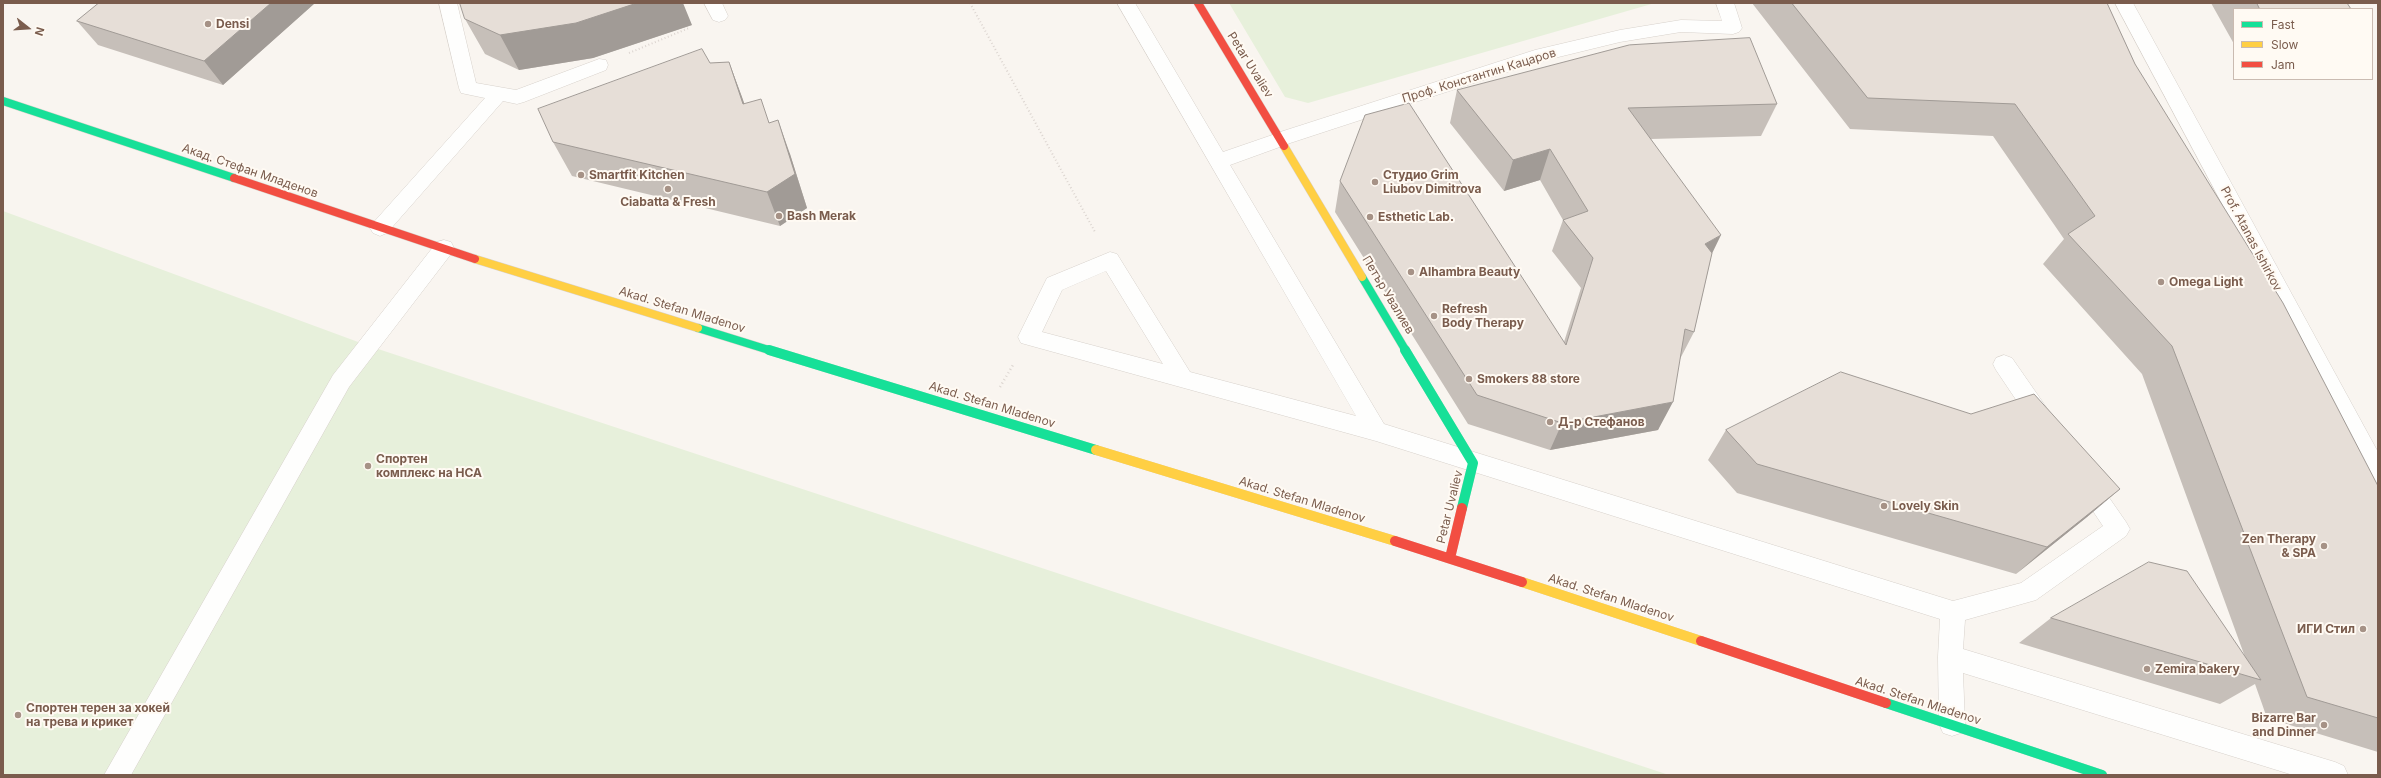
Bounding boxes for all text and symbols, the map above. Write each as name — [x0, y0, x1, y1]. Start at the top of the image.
north arrow — [8, 8, 48, 48]
legend — [2233, 8, 2373, 80]
place label: Densi — [216, 17, 249, 31]
text: Fast — [2271, 17, 2295, 32]
marker: Densi — [203, 19, 213, 29]
text: N — [32, 25, 47, 38]
street label: Petar Uvaliev — [1224, 29, 1276, 101]
text: Slow — [2271, 37, 2298, 52]
street label: Проф. Константин Кацаров — [1400, 46, 1558, 106]
text: Jam — [2271, 57, 2295, 72]
street label: Акад. Стефан Младенов — [180, 141, 320, 201]
place label: Smartfit Kitchen — [589, 168, 685, 182]
place label: Студио Grim Liubov Dimitrova — [1383, 168, 1482, 196]
marker: Smartfit Kitchen — [576, 170, 586, 180]
marker: Студио Grim Liubov Dimitrova — [1370, 177, 1380, 187]
marker: Ciabatta & Fresh — [663, 184, 673, 194]
street label: Prof. Atanas Ishirkov — [2217, 184, 2285, 294]
place label: Ciabatta & Fresh — [620, 195, 716, 209]
place label: Bash Merak — [787, 209, 856, 223]
place label: Esthetic Lab. — [1378, 210, 1454, 224]
marker: Bash Merak — [774, 211, 784, 221]
marker: Esthetic Lab. — [1365, 212, 1375, 222]
street label: Петър Увалиев — [1359, 253, 1417, 337]
place label: Alhambra Beauty — [1419, 265, 1520, 279]
marker: Alhambra Beauty — [1406, 267, 1416, 277]
place label: Omega Light — [2169, 275, 2243, 289]
marker: Omega Light — [2156, 277, 2166, 287]
street label: Akad. Stefan Mladenov — [617, 284, 747, 336]
place label: Refresh Body Therapy — [1442, 302, 1524, 330]
marker: Refresh Body Therapy — [1429, 311, 1439, 321]
place label: Smokers 88 store — [1477, 372, 1580, 386]
marker: Smokers 88 store — [1464, 374, 1474, 384]
street label: Akad. Stefan Mladenov — [927, 379, 1057, 431]
place label: Д-р Стефанов — [1558, 415, 1645, 429]
marker: Д-р Стефанов — [1545, 417, 1555, 427]
place label: Спортен комплекс на НСА — [376, 452, 482, 480]
marker: Спортен комплекс на НСА — [363, 461, 373, 471]
street label: Petar Uvaliev — [1434, 469, 1466, 545]
street label: Akad. Stefan Mladenov — [1237, 474, 1367, 526]
place label: Lovely Skin — [1892, 499, 1959, 513]
marker: Lovely Skin — [1879, 501, 1889, 511]
place label: Zen Therapy & SPA — [2242, 532, 2316, 560]
marker: Zen Therapy & SPA — [2319, 541, 2329, 551]
street label: Akad. Stefan Mladenov — [1546, 571, 1676, 625]
place label: ИГИ Стил — [2297, 622, 2355, 636]
marker: ИГИ Стил — [2358, 624, 2368, 634]
place label: Zemira bakery — [2155, 662, 2240, 676]
marker: Zemira bakery — [2142, 664, 2152, 674]
street label: Akad. Stefan Mladenov — [1853, 674, 1983, 728]
place label: Спортен терен за хокей на трева и крикет — [26, 701, 170, 729]
marker: Спортен терен за хокей на трева и крикет — [13, 710, 23, 720]
place label: Bizarre Bar and Dinner — [2252, 711, 2316, 739]
marker: Bizarre Bar and Dinner — [2319, 720, 2329, 730]

